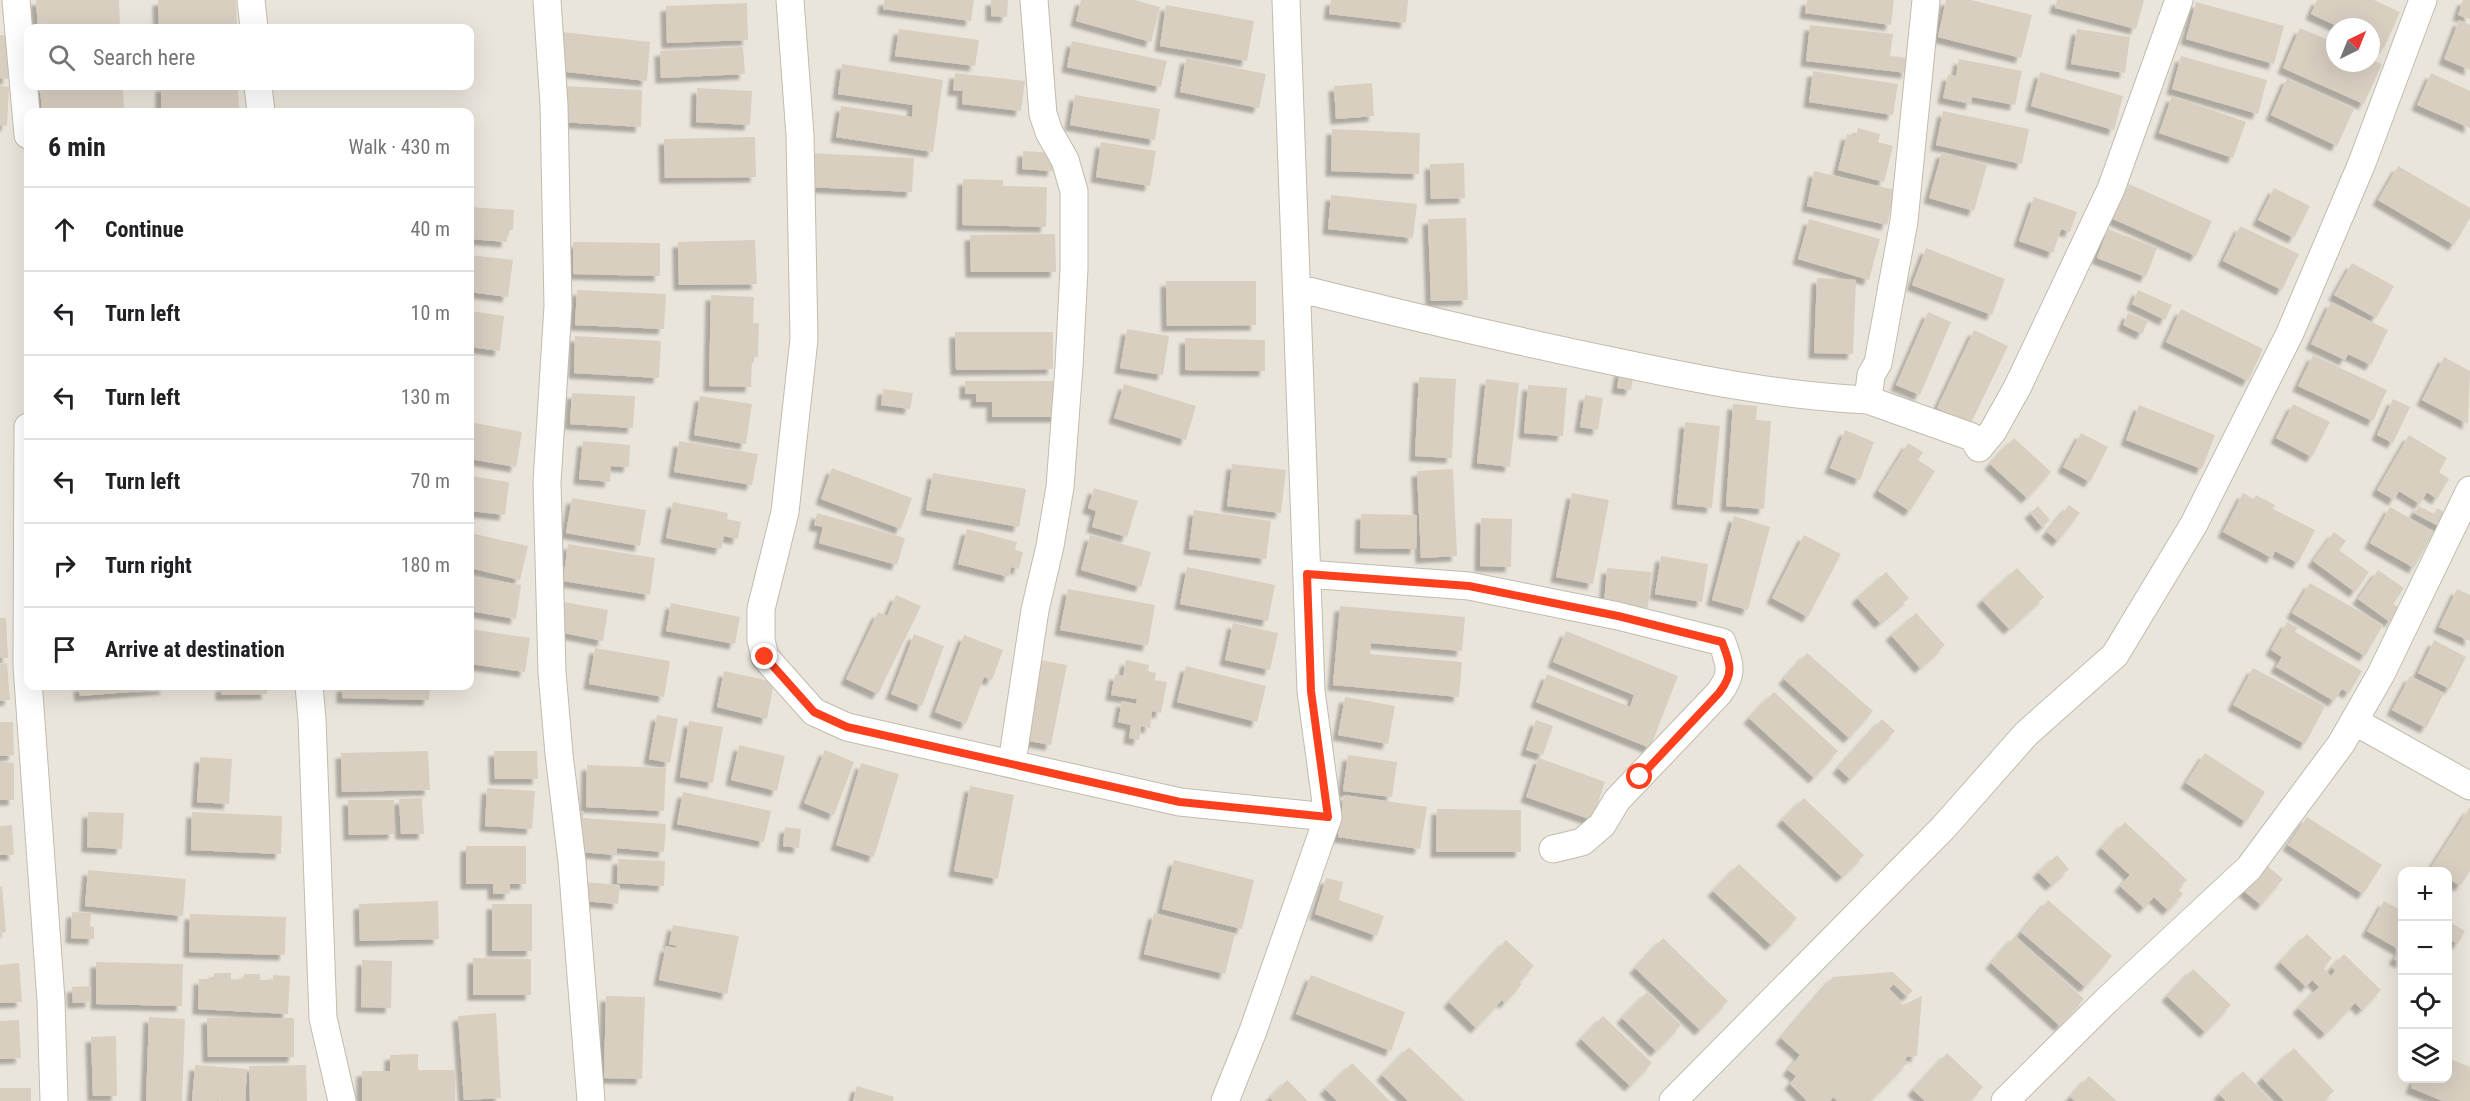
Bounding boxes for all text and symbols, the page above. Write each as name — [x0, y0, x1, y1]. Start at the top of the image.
north arrow — [2326, 18, 2380, 72]
search box — [24, 24, 474, 90]
icon: search — [45, 41, 78, 74]
text: Search here — [93, 45, 195, 70]
text: 6 min — [48, 132, 106, 162]
text: Walk · 430 m — [349, 135, 450, 159]
icon: ahead — [48, 213, 81, 246]
text: Continue — [105, 217, 184, 242]
text: 40 m — [411, 217, 450, 241]
icon: left — [48, 297, 81, 330]
text: Turn left — [105, 301, 180, 326]
text: 10 m — [411, 301, 450, 325]
icon: left — [48, 381, 81, 414]
text: Turn left — [105, 385, 180, 410]
text: 130 m — [401, 385, 450, 409]
icon: left — [48, 465, 81, 498]
text: Turn left — [105, 469, 180, 494]
text: 70 m — [411, 469, 450, 493]
icon: right — [48, 549, 81, 582]
text: Turn right — [105, 553, 192, 578]
text: 180 m — [401, 553, 450, 577]
icon: arrive — [48, 633, 81, 666]
text: Arrive at destination — [105, 637, 285, 662]
route end — [751, 643, 777, 669]
route start — [1626, 763, 1652, 789]
map controls — [2398, 867, 2452, 1083]
button: + — [2398, 867, 2452, 921]
button: − — [2398, 921, 2452, 975]
button: locate — [2398, 975, 2452, 1029]
button: layers — [2398, 1029, 2452, 1083]

